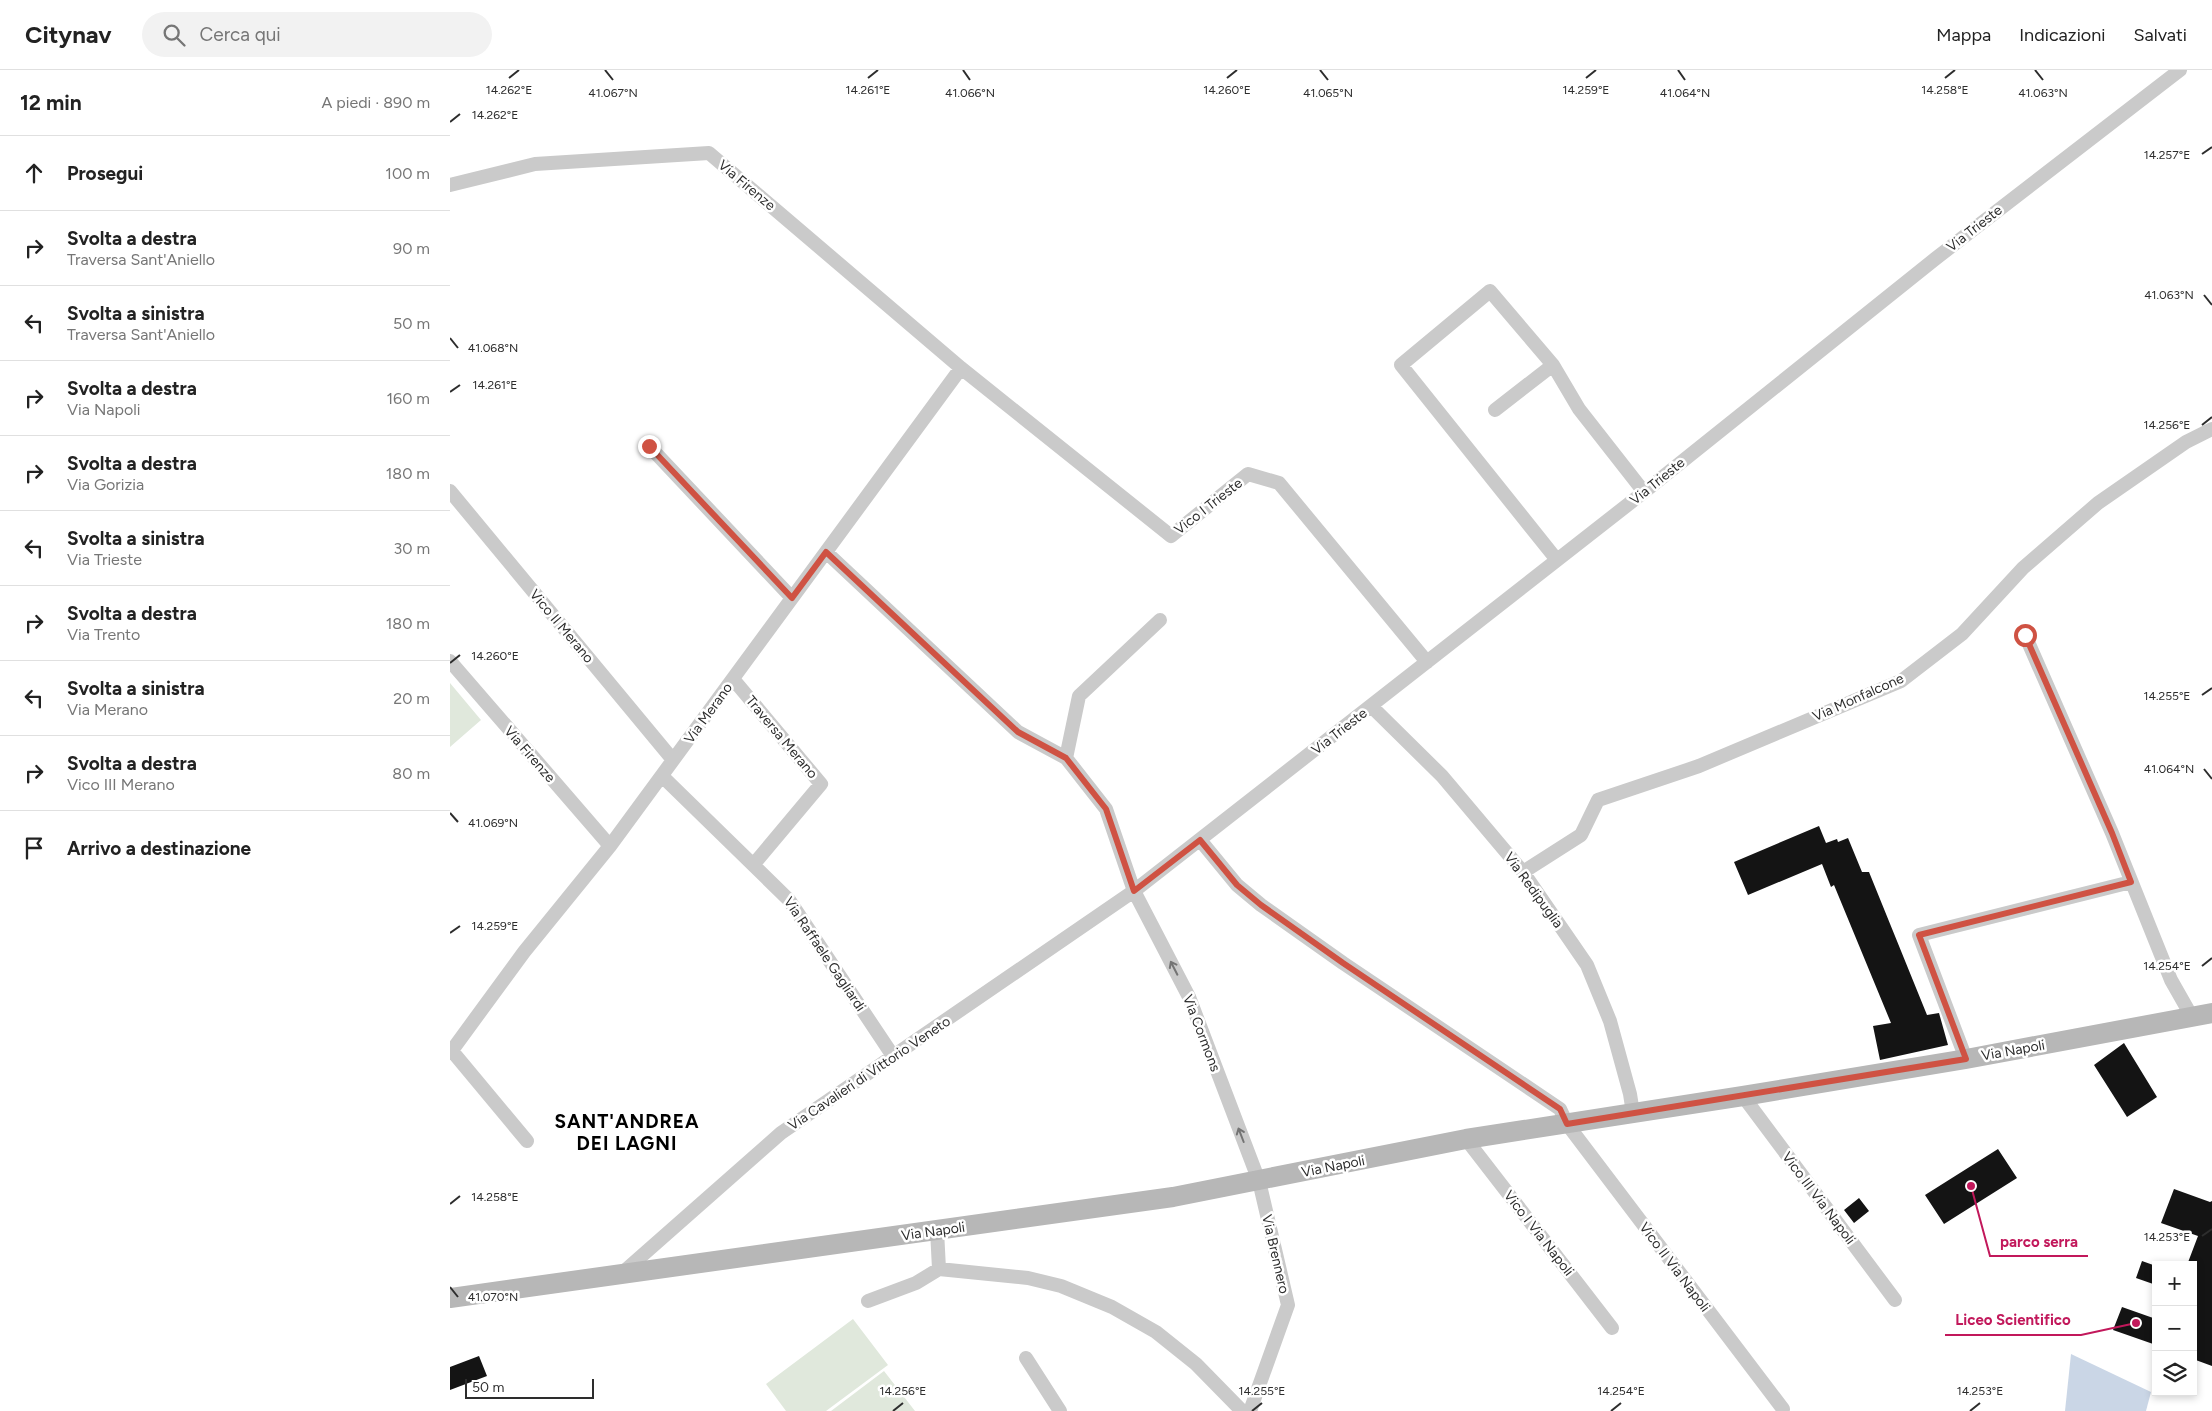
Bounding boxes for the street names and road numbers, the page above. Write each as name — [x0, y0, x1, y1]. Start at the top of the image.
street label: Via Firenze — [715, 157, 779, 214]
street label: Via Trieste — [1943, 201, 2006, 255]
street label: Via Trieste — [1626, 454, 1688, 509]
street label: Vico I Trieste — [1171, 474, 1246, 538]
street label: Vico II Merano — [526, 586, 597, 666]
street label: Via Monfalcone — [1810, 670, 1907, 725]
street label: Via Merano — [681, 680, 736, 747]
street label: Traversa Merano — [742, 693, 821, 782]
street label: Via Trieste — [1308, 704, 1371, 758]
street label: Via Firenze — [501, 723, 559, 786]
street label: Via Redipuglia — [1501, 849, 1567, 931]
street label: Via Raffaele Gagliardi — [780, 894, 869, 1015]
street label: Via Cormons — [1179, 992, 1224, 1074]
street label: Via Cavalieri di Vittorio Veneto — [785, 1013, 954, 1134]
street label: Via Napoli — [1980, 1037, 2046, 1064]
street label: Vico III Via Napoli — [1778, 1149, 1859, 1248]
street label: Via Napoli — [1300, 1152, 1366, 1181]
street label: Vico I Via Napoli — [1500, 1187, 1577, 1279]
street label: Via Brennero — [1258, 1213, 1293, 1295]
street label: Via Napoli — [900, 1219, 966, 1244]
street label: Vico II Via Napoli — [1635, 1219, 1714, 1315]

